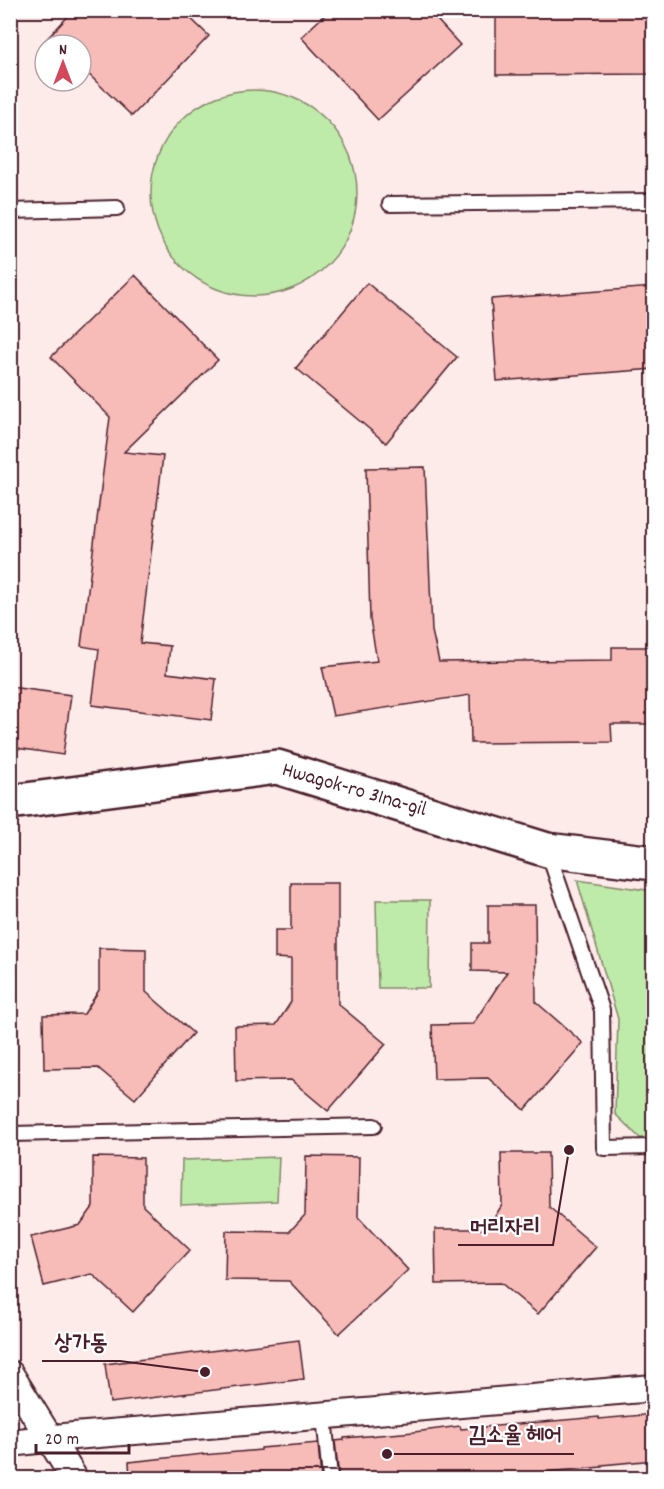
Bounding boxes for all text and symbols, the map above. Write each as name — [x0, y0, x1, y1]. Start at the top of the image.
north arrow — [33, 33, 93, 93]
text: N — [59, 39, 67, 62]
street label: Hwagok-ro 31na-gil — [278, 756, 430, 826]
callout: 머리자리 — [458, 1205, 553, 1245]
text: 머리자리 — [470, 1213, 540, 1244]
callout: 상가동 — [42, 1321, 120, 1361]
text: 상가동 — [53, 1329, 108, 1360]
callout: 김소율 헤어 — [457, 1414, 574, 1454]
scale bar — [36, 1417, 129, 1455]
text: 김소율 헤어 — [468, 1421, 562, 1452]
text: 20 m — [45, 1428, 79, 1453]

